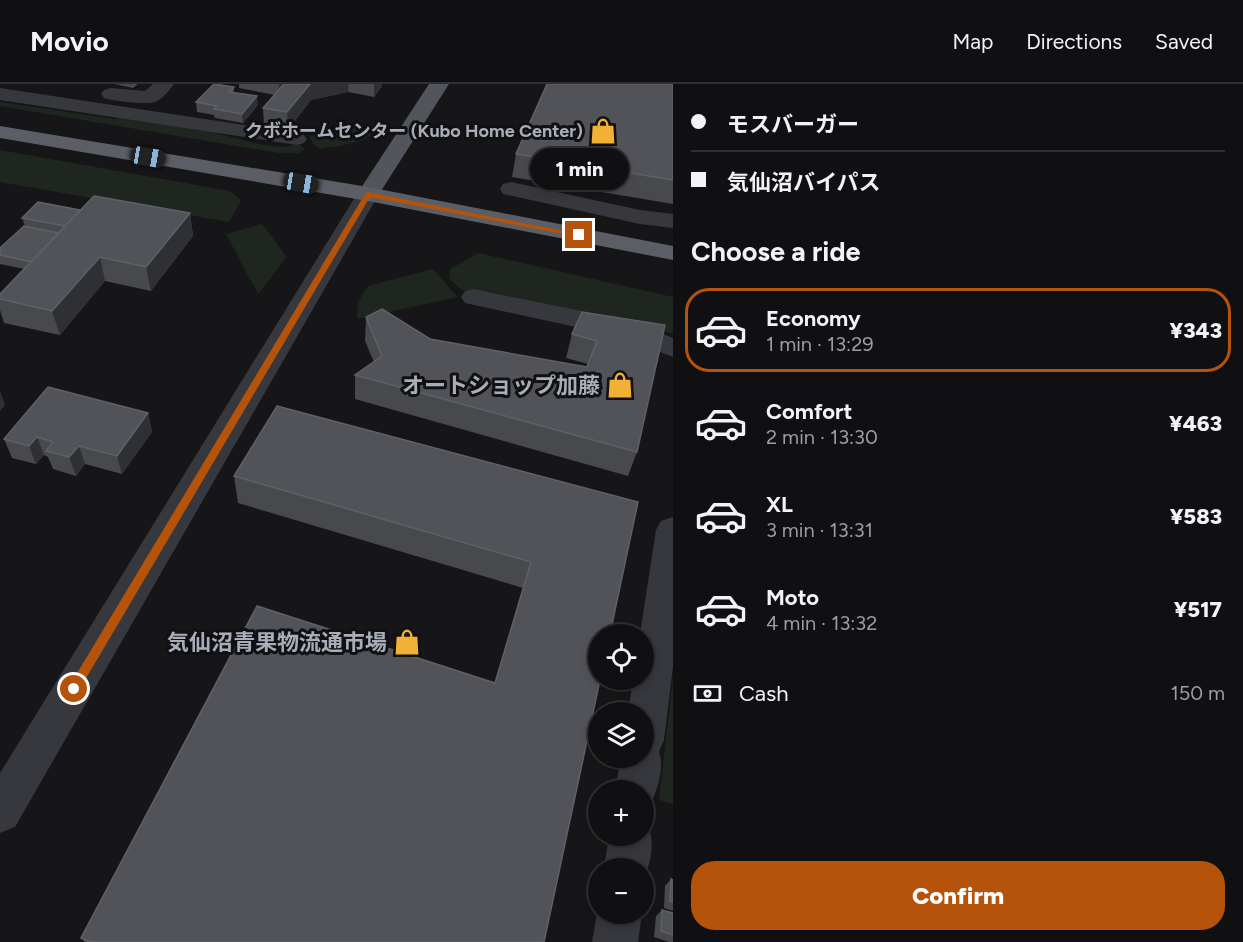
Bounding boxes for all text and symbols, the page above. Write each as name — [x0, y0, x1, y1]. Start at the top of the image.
text: Movio — [30, 24, 109, 58]
text: Map — [952, 29, 993, 54]
text: Directions — [1026, 29, 1122, 54]
text: Saved — [1155, 29, 1213, 54]
text: モスバーガー — [727, 111, 859, 138]
shop icon: クボホームセンター (Kubo Home Center) — [588, 116, 618, 146]
place label: クボホームセンター (Kubo Home Center) — [245, 120, 583, 142]
car — [129, 145, 167, 169]
callout: 1 min — [530, 148, 628, 190]
text: 1 min — [556, 157, 603, 181]
text: 気仙沼バイパス — [727, 169, 881, 196]
car — [282, 171, 320, 195]
route end — [565, 221, 592, 248]
text: Choose a ride — [691, 235, 860, 268]
icon: car — [694, 303, 748, 357]
text: Economy — [766, 305, 861, 332]
text: ¥343 — [1170, 317, 1222, 344]
text: 1 min · 13:29 — [766, 332, 874, 356]
shop icon: オートショップ加藤 — [605, 370, 635, 400]
place label: オートショップ加藤 — [402, 372, 600, 399]
icon: car — [694, 396, 748, 450]
text: Comfort — [766, 398, 852, 425]
text: ¥463 — [1169, 410, 1222, 437]
text: 2 min · 13:30 — [766, 425, 878, 449]
icon: car — [694, 489, 748, 543]
text: XL — [766, 491, 793, 518]
text: ¥583 — [1170, 503, 1222, 530]
text: 3 min · 13:31 — [766, 518, 873, 542]
icon: car — [694, 582, 748, 636]
text: Moto — [766, 584, 819, 611]
text: ¥517 — [1174, 596, 1222, 623]
text: 4 min · 13:32 — [766, 611, 877, 635]
map controls — [588, 624, 654, 924]
button: locate — [588, 624, 654, 690]
shop icon: 気仙沼青果物流通市場 — [392, 627, 422, 657]
place label: 気仙沼青果物流通市場 — [167, 629, 387, 656]
route start — [60, 675, 87, 702]
icon: cash — [691, 677, 724, 710]
text: Cash — [739, 680, 789, 707]
text: 150 m — [1170, 681, 1225, 705]
button: layers — [588, 702, 654, 768]
button: + — [588, 780, 654, 846]
button: − — [588, 858, 654, 924]
button: Confirm — [691, 861, 1225, 930]

